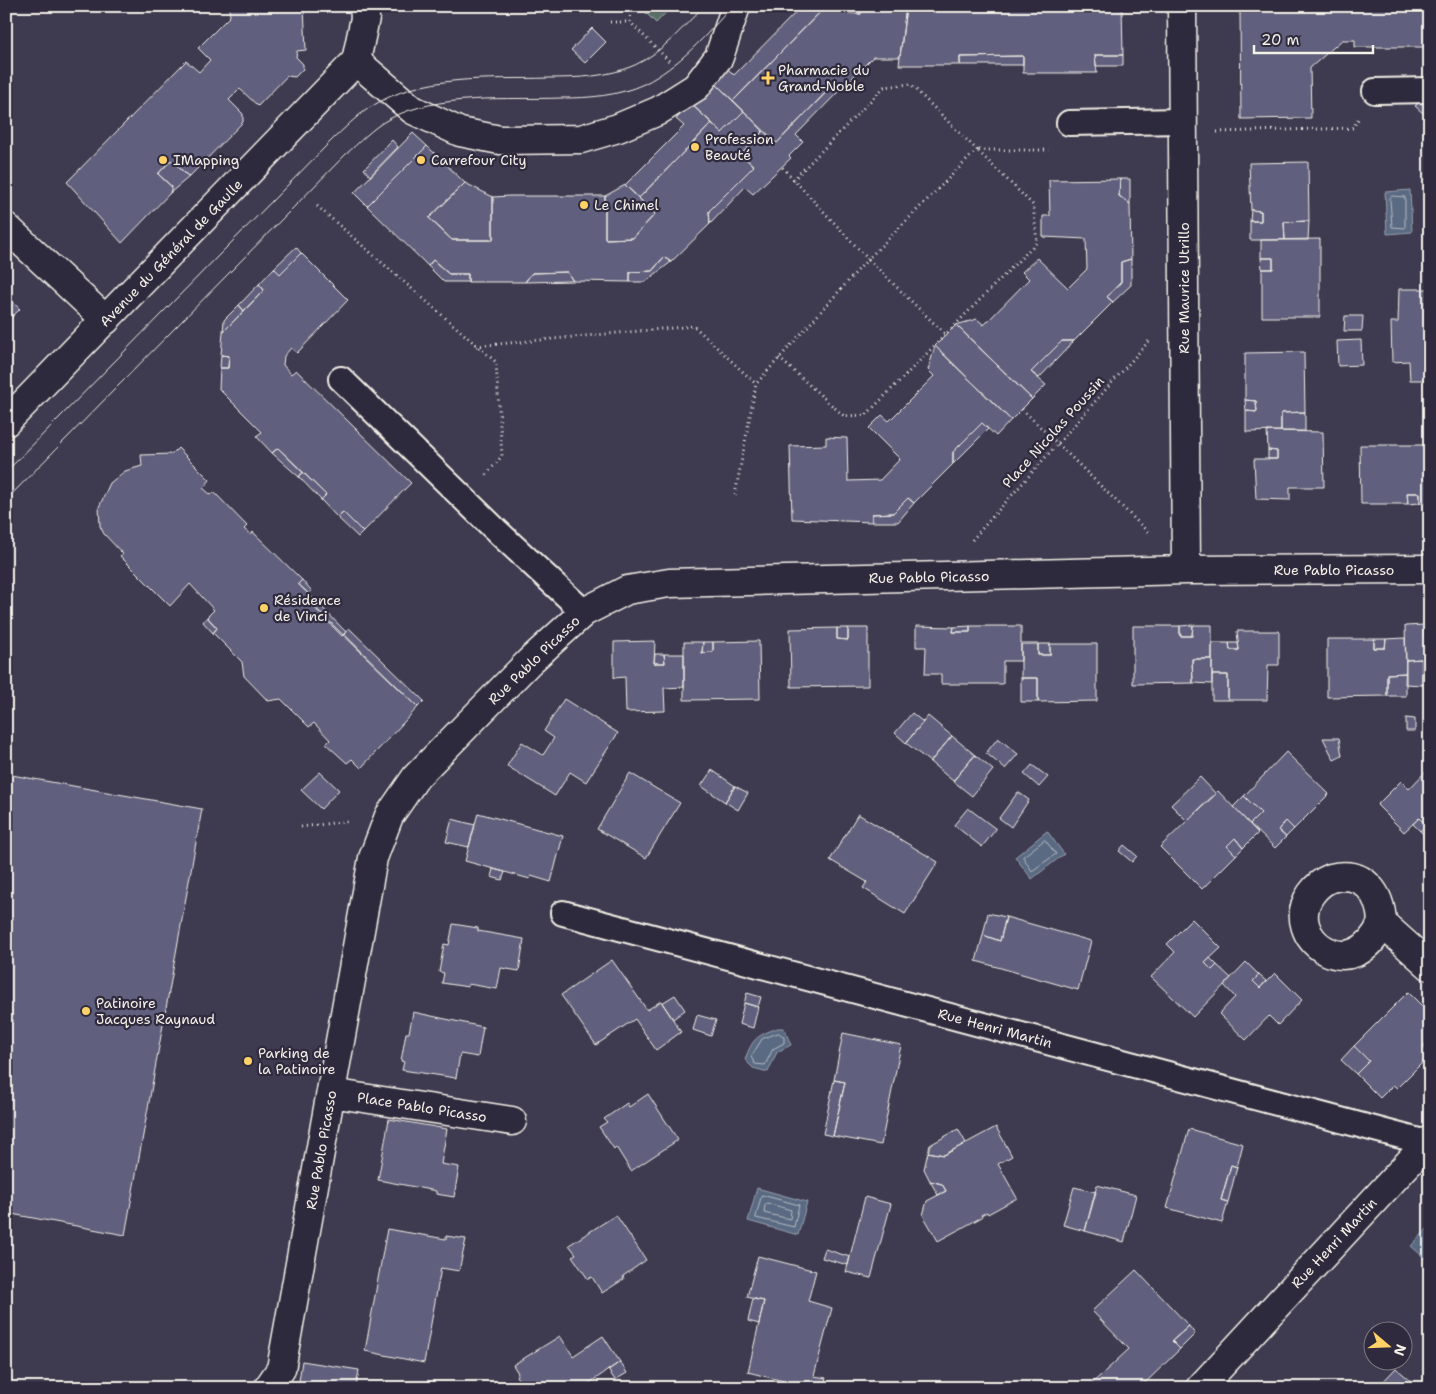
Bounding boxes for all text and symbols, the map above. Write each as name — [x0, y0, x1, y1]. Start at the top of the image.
scale bar — [1254, 22, 1372, 54]
text: 20 m — [1261, 30, 1300, 50]
place label: Pharmacie du Grand-Noble — [778, 61, 870, 95]
marker: Pharmacie du Grand-Noble — [762, 72, 774, 84]
place label: Profession Beauté — [705, 130, 774, 164]
marker: Profession Beauté — [689, 141, 701, 153]
place label: IMapping — [173, 151, 239, 169]
place label: Carrefour City — [431, 151, 526, 169]
marker: IMapping — [157, 154, 169, 166]
marker: Carrefour City — [415, 154, 427, 166]
street label: Avenue du Général de Gaulle — [96, 175, 246, 331]
place label: Le Chimel — [594, 196, 660, 214]
marker: Le Chimel — [578, 199, 590, 211]
street label: Rue Maurice Utrillo — [1175, 222, 1193, 354]
street label: Place Nicolas Poussin — [998, 372, 1108, 492]
street label: Rue Pablo Picasso — [1274, 561, 1394, 579]
street label: Rue Pablo Picasso — [869, 567, 989, 587]
place label: Résidence de Vinci — [274, 591, 341, 625]
marker: Résidence de Vinci — [258, 602, 270, 614]
street label: Rue Pablo Picasso — [484, 612, 584, 708]
place label: Patinoire Jacques Raynaud — [96, 994, 215, 1028]
street label: Rue Henri Martin — [936, 1004, 1054, 1052]
marker: Patinoire Jacques Raynaud — [80, 1005, 92, 1017]
place label: Parking de la Patinoire — [258, 1044, 336, 1078]
marker: Parking de la Patinoire — [242, 1055, 254, 1067]
street label: Place Pablo Picasso — [356, 1088, 488, 1126]
street label: Rue Pablo Picasso — [302, 1089, 340, 1211]
street label: Rue Henri Martin — [1287, 1194, 1381, 1292]
north arrow — [1364, 1322, 1414, 1372]
text: N — [1390, 1342, 1411, 1358]

